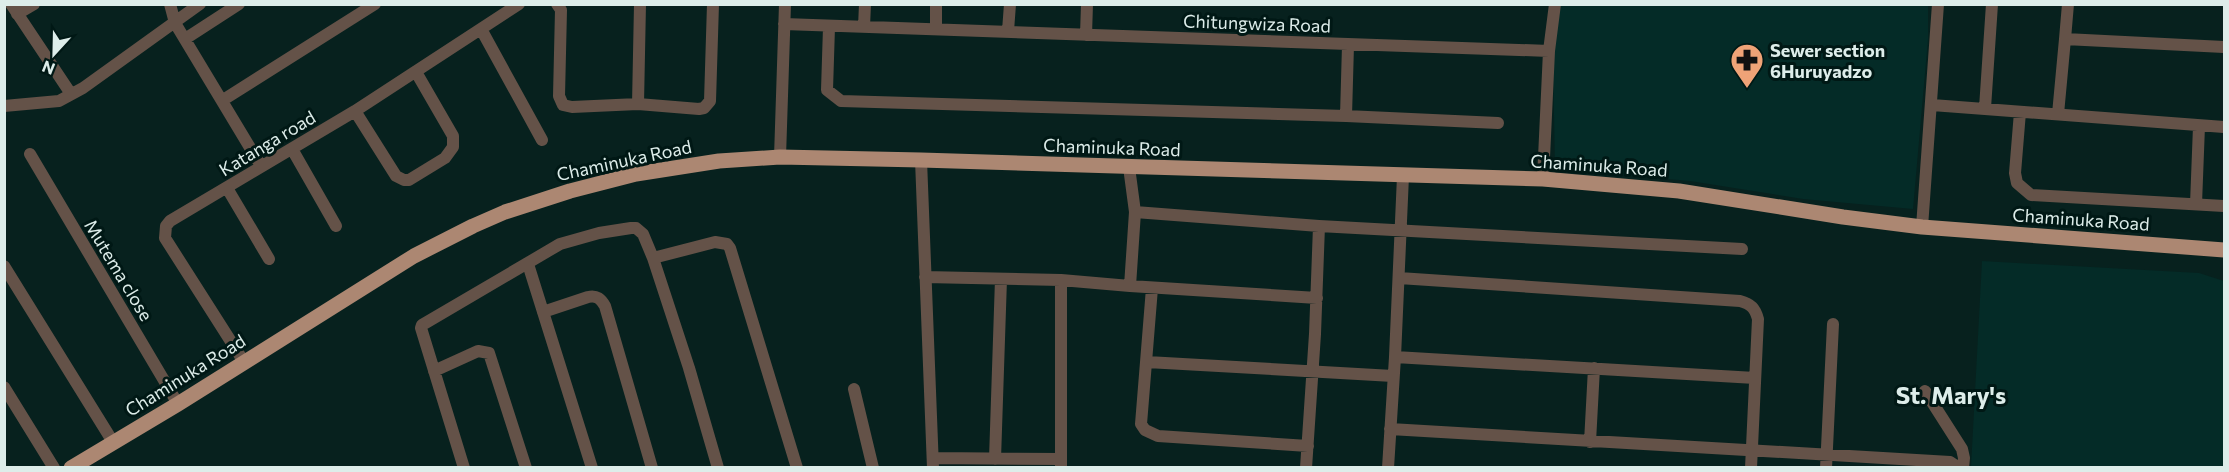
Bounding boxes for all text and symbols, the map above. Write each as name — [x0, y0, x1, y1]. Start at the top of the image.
street label: Chitungwiza Road — [1183, 9, 1331, 37]
north arrow — [24, 24, 84, 84]
place label: Sewer section 6Huruyadzo — [1770, 39, 1885, 82]
pharmacy icon: Sewer section 6Huruyadzo — [1729, 42, 1765, 89]
text: N — [39, 57, 57, 79]
street label: Katanga road — [215, 106, 319, 180]
street label: Chaminuka Road — [1043, 134, 1181, 160]
street label: Chaminuka Road — [555, 135, 693, 185]
street label: Chaminuka Road — [1530, 149, 1668, 181]
street label: Chaminuka Road — [2012, 203, 2150, 235]
street label: Mutema close — [80, 215, 158, 325]
street label: Chaminuka Road — [121, 329, 249, 421]
district label: St. Mary's — [1896, 380, 2006, 409]

